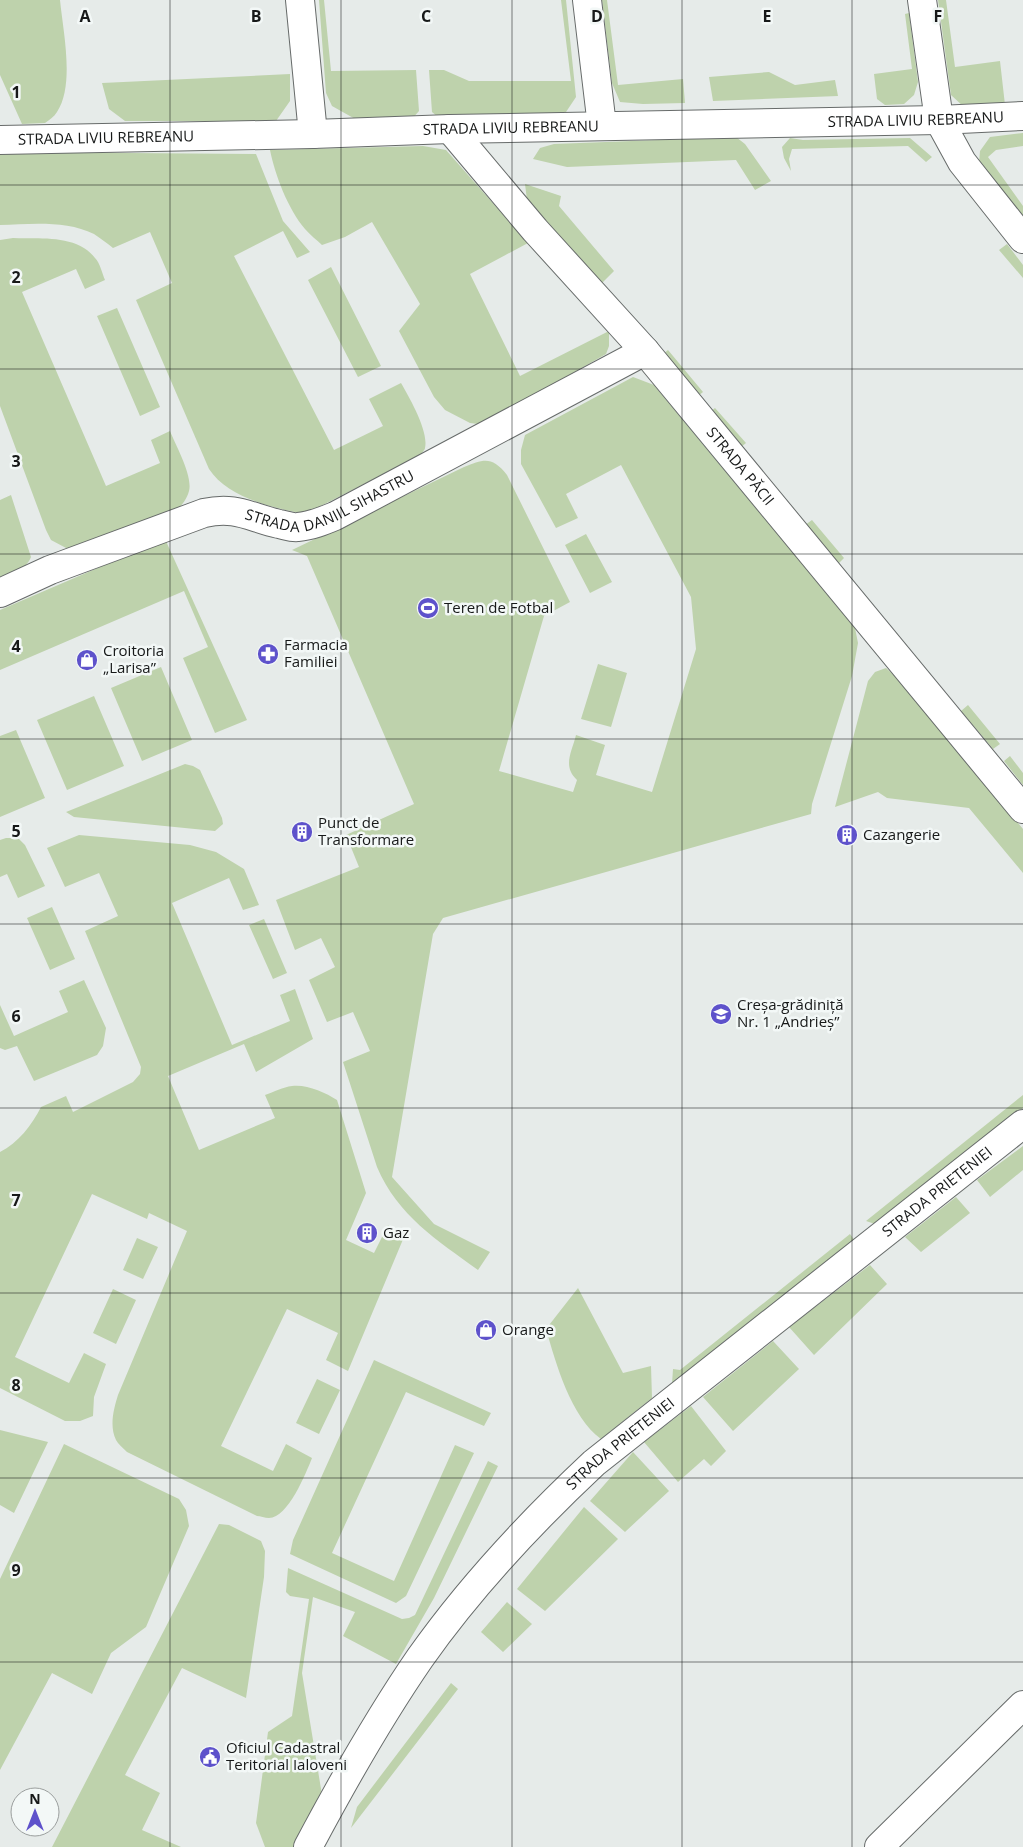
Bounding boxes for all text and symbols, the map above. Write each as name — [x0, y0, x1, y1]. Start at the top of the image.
text: A — [79, 5, 91, 27]
text: B — [251, 5, 261, 27]
text: C — [421, 5, 431, 27]
text: D — [591, 5, 603, 27]
text: E — [763, 5, 772, 27]
text: F — [934, 5, 942, 27]
text: 1 — [11, 81, 21, 103]
street label: STRADA LIVIU REBREANU — [827, 106, 1004, 131]
street label: STRADA LIVIU REBREANU — [422, 115, 599, 139]
street label: STRADA LIVIU REBREANU — [18, 125, 194, 149]
text: 2 — [11, 266, 21, 288]
street label: STRADA PĂCII — [703, 422, 779, 509]
text: 3 — [11, 450, 21, 472]
street label: STRADA DANIIL SIHASTRU — [243, 465, 417, 536]
sports icon: Teren de Fotbal — [416, 596, 440, 620]
place label: Teren de Fotbal — [444, 597, 553, 617]
place label: Farmacia Familiei — [284, 634, 348, 671]
text: 4 — [11, 635, 21, 657]
place label: Croitoria „Larisa” — [103, 640, 164, 677]
pharmacy icon: Farmacia Familiei — [256, 642, 280, 666]
shop icon: Croitoria „Larisa” — [75, 648, 99, 672]
place label: Punct de Transformare — [318, 812, 414, 849]
text: 5 — [11, 820, 21, 842]
building icon: Punct de Transformare — [290, 820, 314, 844]
building icon: Cazangerie — [835, 823, 859, 847]
place label: Cazangerie — [863, 824, 940, 844]
place label: Creșa-grădiniță Nr. 1 „Andrieș” — [737, 994, 844, 1031]
school or university icon: Creșa-grădiniță Nr. 1 „Andrieș” — [709, 1002, 733, 1026]
text: 6 — [11, 1005, 21, 1027]
street label: STRADA PRIETENIEI — [877, 1141, 996, 1241]
text: 7 — [11, 1189, 21, 1211]
building icon: Gaz — [355, 1221, 379, 1245]
place label: Gaz — [383, 1222, 409, 1242]
shop icon: Orange — [474, 1318, 498, 1342]
place label: Orange — [502, 1319, 554, 1339]
text: 8 — [11, 1374, 21, 1396]
street label: STRADA PRIETENIEI — [561, 1392, 678, 1494]
text: 9 — [11, 1559, 21, 1581]
place label: Oficiul Cadastral Teritorial Ialoveni — [226, 1737, 347, 1774]
public building icon: Oficiul Cadastral Teritorial Ialoveni — [198, 1745, 222, 1769]
north arrow — [10, 1787, 60, 1837]
text: N — [29, 1789, 41, 1808]

